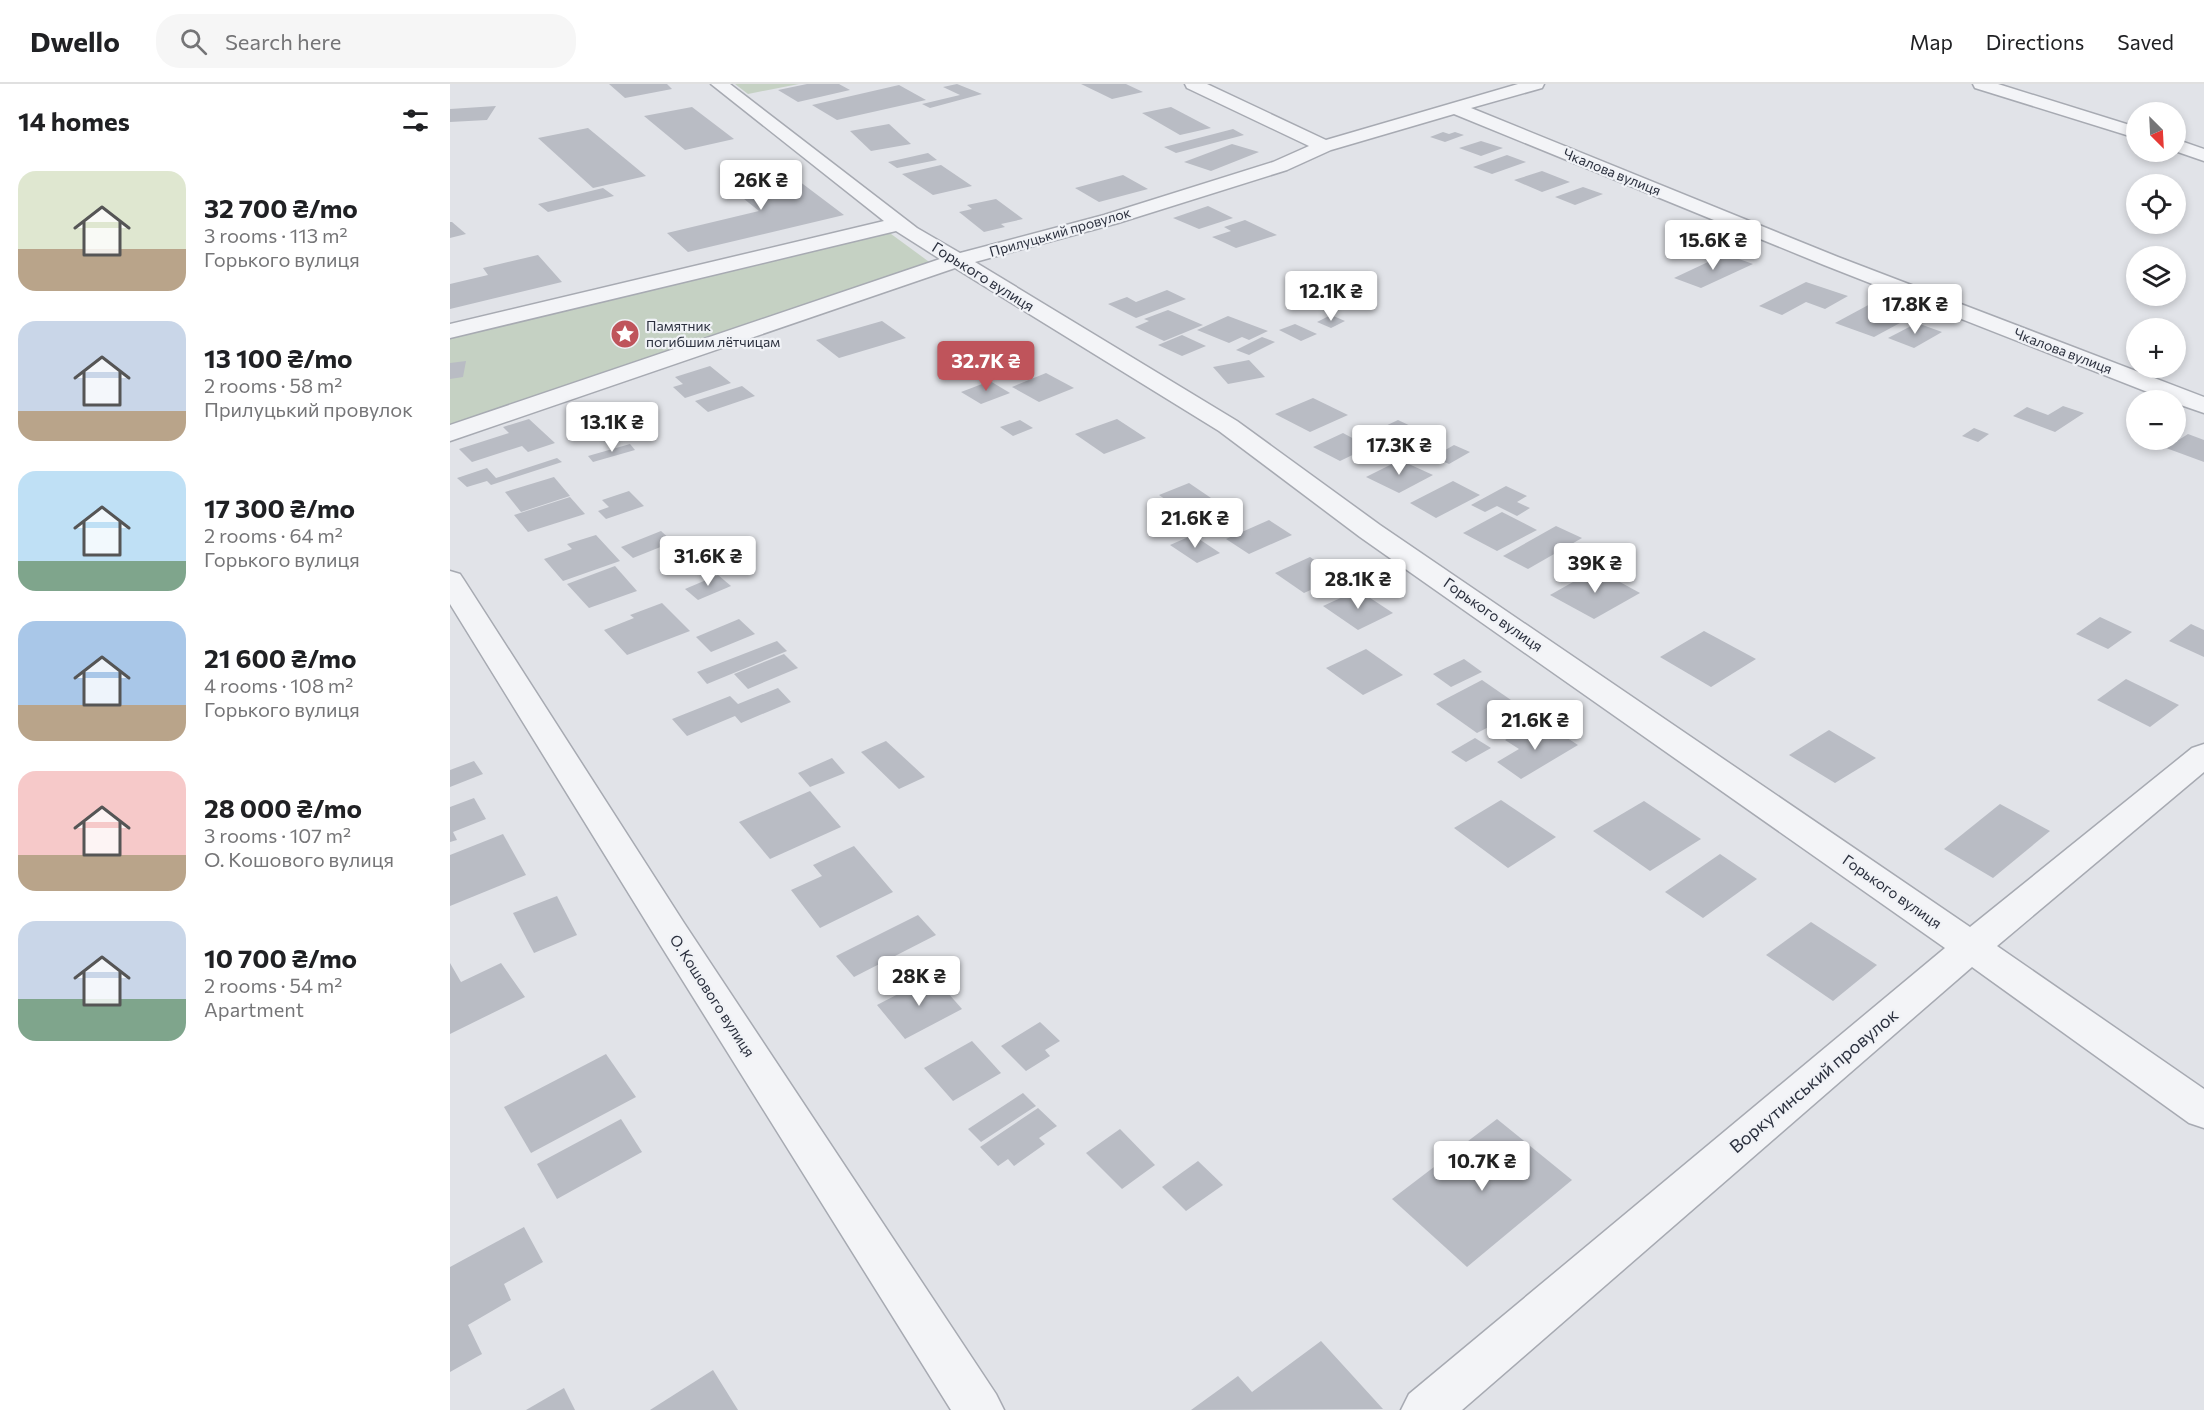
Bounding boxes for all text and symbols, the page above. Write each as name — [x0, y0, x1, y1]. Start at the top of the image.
search box — [156, 14, 576, 68]
text: Dwello — [30, 24, 120, 58]
icon: search — [177, 25, 210, 58]
text: Search here — [225, 28, 341, 55]
text: Map — [1910, 29, 1953, 54]
text: Directions — [1986, 29, 2084, 54]
text: Saved — [2117, 29, 2174, 54]
north arrow — [2126, 102, 2186, 162]
map controls — [2126, 102, 2186, 450]
icon: filters — [399, 104, 432, 137]
text: 14 homes — [18, 105, 130, 136]
street label: Чкалова вулиця — [1561, 144, 1663, 199]
pin: 26K ₴ — [719, 160, 803, 211]
text: 26K ₴ — [734, 167, 788, 191]
button: locate — [2126, 174, 2186, 234]
text: 32 700 ₴/mo — [204, 192, 358, 223]
icon: home — [66, 195, 138, 267]
street label: Прилуцький провулок — [987, 203, 1133, 260]
pin: 15.6K ₴ — [1658, 220, 1768, 271]
text: 3 rooms · 113 m² — [204, 223, 348, 247]
text: 15.6K ₴ — [1679, 227, 1747, 251]
street label: Горького вулиця — [929, 238, 1038, 315]
button: layers — [2126, 246, 2186, 306]
text: Горького вулиця — [204, 247, 360, 271]
pin: 12.1K ₴ — [1276, 271, 1386, 322]
text: 12.1K ₴ — [1299, 278, 1363, 302]
pin: 17.8K ₴ — [1860, 284, 1970, 335]
text: 17.8K ₴ — [1882, 291, 1948, 315]
place label: Памятник погибшим лётчицам — [646, 317, 780, 350]
place icon: Памятник погибшим лётчицам — [609, 318, 641, 350]
button: + — [2126, 318, 2186, 378]
street label: Чкалова вулиця — [2012, 324, 2115, 377]
pin: 32.7K ₴ — [931, 341, 1041, 392]
text: 13 100 ₴/mo — [204, 342, 353, 373]
icon: home — [66, 345, 138, 417]
text: 32.7K ₴ — [951, 348, 1021, 372]
text: 2 rooms · 58 m² — [204, 373, 342, 397]
button: − — [2126, 390, 2186, 450]
text: Прилуцький провулок — [204, 397, 413, 421]
pin: 13.1K ₴ — [557, 402, 667, 453]
text: 13.1K ₴ — [580, 409, 644, 433]
pin: 17.3K ₴ — [1344, 425, 1454, 476]
text: 17.3K ₴ — [1366, 432, 1432, 456]
text: 17 300 ₴/mo — [204, 492, 355, 523]
icon: home — [66, 495, 138, 567]
pin: 21.6K ₴ — [1140, 498, 1250, 549]
text: 21.6K ₴ — [1161, 505, 1229, 529]
text: 2 rooms · 64 m² — [204, 523, 343, 547]
pin: 31.6K ₴ — [653, 536, 763, 587]
text: 31.6K ₴ — [674, 543, 742, 567]
pin: 39K ₴ — [1553, 543, 1637, 594]
text: Горького вулиця — [204, 547, 360, 571]
text: 39K ₴ — [1568, 550, 1622, 574]
pin: 28.1K ₴ — [1303, 559, 1413, 610]
text: 28.1K ₴ — [1325, 566, 1391, 590]
street label: Горького вулиця — [1441, 573, 1547, 655]
text: 21 600 ₴/mo — [204, 642, 357, 673]
icon: home — [66, 645, 138, 717]
text: 4 rooms · 108 m² — [204, 673, 353, 697]
text: Горького вулиця — [204, 697, 360, 721]
pin: 21.6K ₴ — [1480, 700, 1590, 751]
text: 21.6K ₴ — [1501, 707, 1569, 731]
text: 28 000 ₴/mo — [204, 792, 362, 823]
icon: home — [66, 795, 138, 867]
text: 3 rooms · 107 m² — [204, 823, 351, 847]
text: О. Кошового вулиця — [204, 847, 394, 871]
street label: Горького вулиця — [1840, 850, 1946, 932]
street label: О. Кошового вулиця — [666, 931, 759, 1060]
text: 10 700 ₴/mo — [204, 942, 357, 973]
icon: home — [66, 945, 138, 1017]
pin: 28K ₴ — [877, 956, 961, 1007]
text: 28K ₴ — [892, 963, 946, 987]
text: 2 rooms · 54 m² — [204, 973, 342, 997]
text: Apartment — [204, 997, 304, 1021]
street label: Воркутинський провулок — [1725, 1003, 1902, 1157]
pin: 10.7K ₴ — [1427, 1141, 1537, 1192]
text: 10.7K ₴ — [1448, 1148, 1516, 1172]

